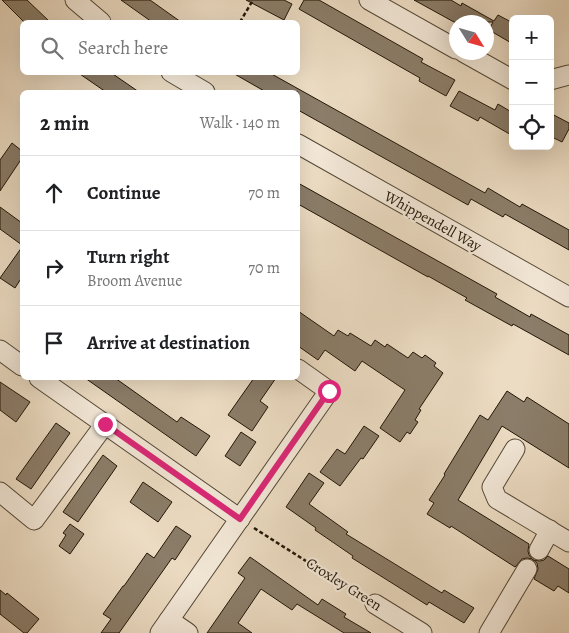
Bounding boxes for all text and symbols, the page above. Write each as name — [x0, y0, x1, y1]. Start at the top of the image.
north arrow — [449, 15, 494, 60]
map controls — [509, 15, 554, 150]
button: + — [509, 15, 554, 60]
search box — [20, 20, 300, 75]
icon: search — [38, 34, 66, 62]
text: Search here — [78, 35, 168, 61]
button: − — [509, 60, 554, 105]
button: locate — [509, 105, 554, 150]
text: 2 min — [40, 109, 89, 137]
text: Walk · 140 m — [200, 112, 280, 134]
icon: ahead — [40, 179, 68, 207]
text: Continue — [87, 180, 161, 206]
text: 70 m — [248, 182, 280, 204]
street label: Whippendell Way — [380, 186, 485, 256]
text: Turn right — [87, 244, 169, 270]
icon: right — [40, 254, 68, 282]
text: 70 m — [248, 257, 280, 279]
text: Broom Avenue — [87, 270, 182, 292]
icon: arrive — [40, 329, 68, 357]
text: Arrive at destination — [87, 330, 250, 356]
route start — [318, 380, 341, 403]
route end — [94, 413, 117, 436]
street label: Croxley Green — [302, 553, 386, 615]

